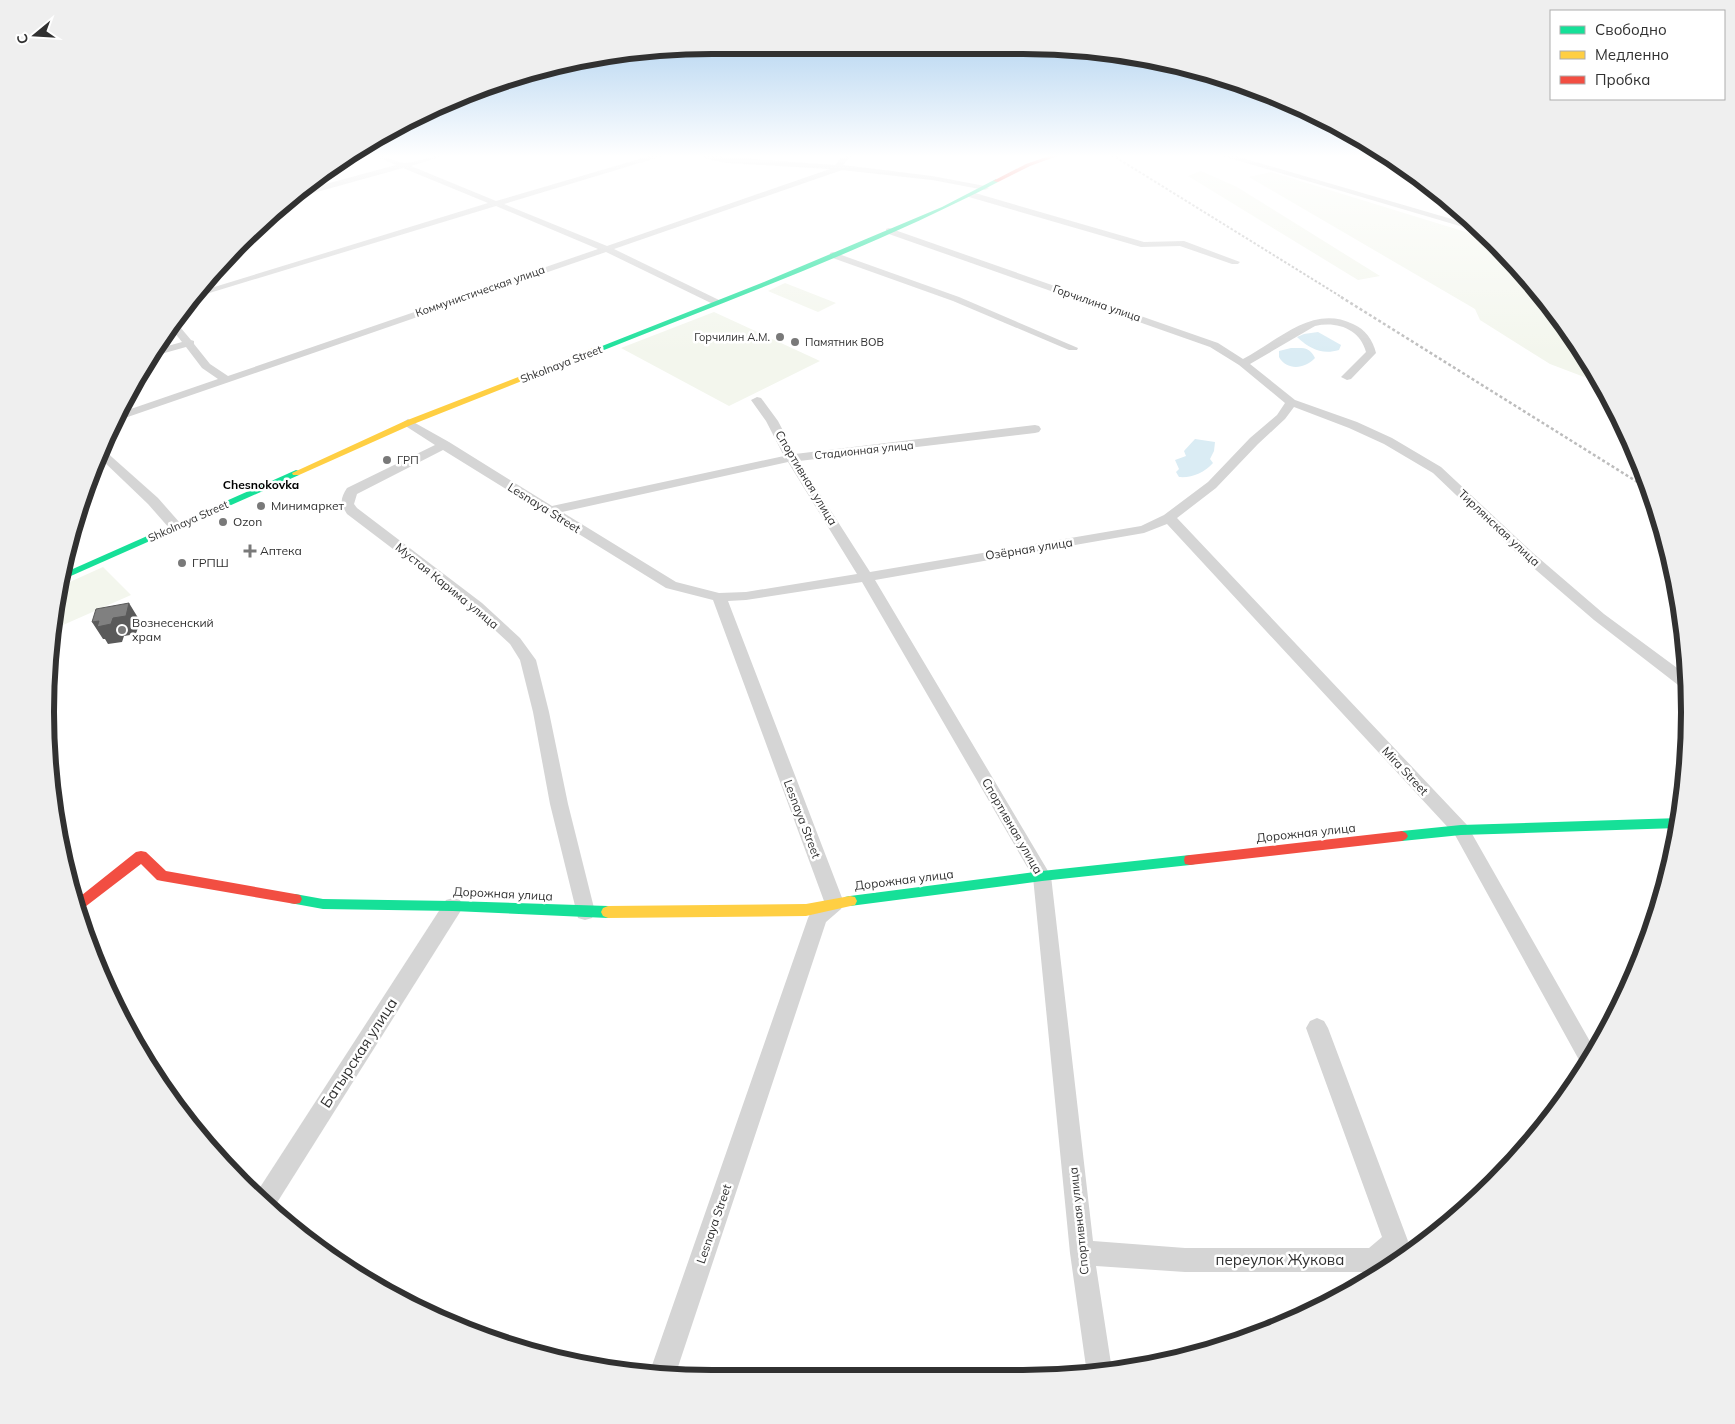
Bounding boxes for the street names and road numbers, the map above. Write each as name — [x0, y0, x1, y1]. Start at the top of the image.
street label: Коммунистическая улица — [413, 262, 547, 320]
street label: Горчилина улица — [1051, 281, 1143, 325]
street label: Shkolnaya Street — [518, 342, 604, 386]
street label: Спортивная улица — [772, 428, 841, 528]
street label: Стадионная улица — [814, 438, 914, 462]
street label: Lesnaya Street — [505, 479, 583, 536]
street label: Тирлянская улица — [1455, 486, 1543, 569]
street label: Shkolnaya Street — [146, 497, 230, 545]
street label: Озёрная улица — [984, 534, 1074, 563]
street label: Мустая Карима улица — [393, 539, 502, 632]
street label: Mira Street — [1379, 743, 1432, 798]
street label: Спортивная улица — [979, 775, 1046, 876]
street label: Lesnaya Street — [781, 777, 824, 860]
street label: Дорожная улица — [1256, 820, 1356, 845]
street label: Дорожная улица — [854, 866, 954, 893]
street label: Дорожная улица — [453, 883, 553, 904]
street label: Батырская улица — [316, 994, 401, 1111]
street label: Спортивная улица — [1065, 1167, 1092, 1276]
street label: Lesnaya Street — [693, 1182, 734, 1265]
street label: переулок Жукова — [1216, 1250, 1344, 1269]

